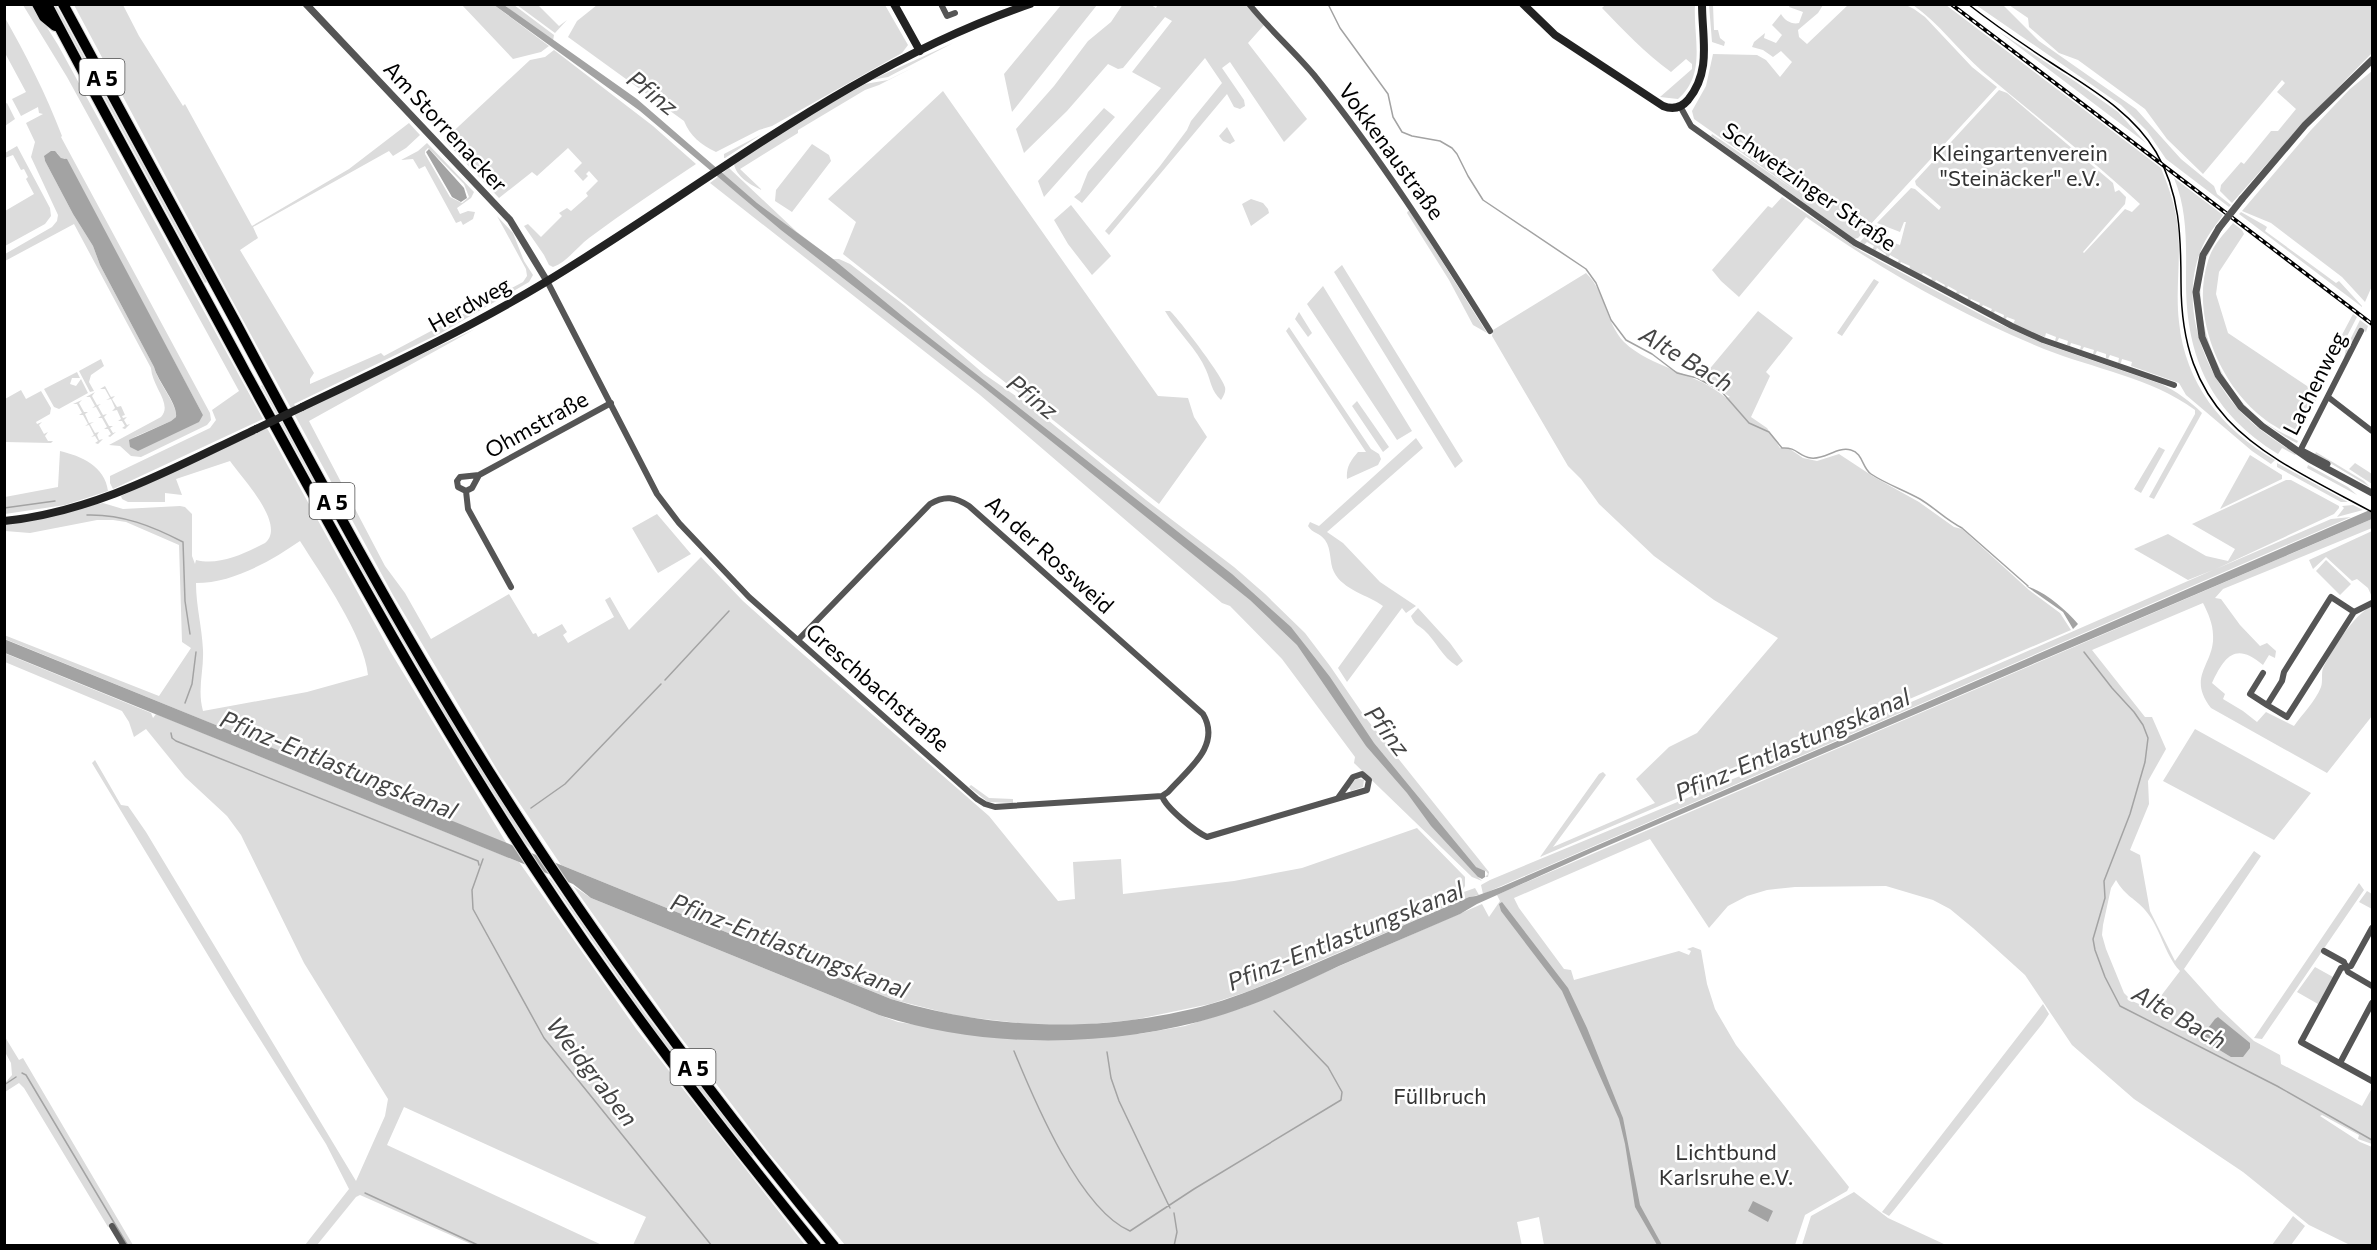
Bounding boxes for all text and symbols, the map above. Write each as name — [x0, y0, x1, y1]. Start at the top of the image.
street label: Am Storrenacker — [379, 55, 514, 197]
road number: A 5 — [80, 59, 124, 95]
water label: Pfinz — [622, 63, 684, 121]
street label: Vokkenaustraße — [1333, 78, 1451, 224]
street label: Schwetzinger Straße — [1718, 116, 1902, 256]
park label: Kleingartenverein "Steinäcker" e.V. — [1932, 139, 2108, 191]
street label: Herdweg — [423, 270, 515, 338]
water label: Alte Bach — [1634, 318, 1739, 397]
street label: Lachenweg — [2276, 327, 2352, 439]
water label: Pfinz — [1002, 367, 1064, 425]
street label: Ohmstraße — [480, 385, 592, 463]
road number: A 5 — [310, 483, 354, 519]
street label: An der Rossweid — [980, 489, 1120, 619]
street label: Greschbachstraße — [801, 617, 955, 757]
water label: Pfinz-Entlastungskanal — [1670, 681, 1915, 807]
water label: Pfinz — [1359, 699, 1417, 761]
water label: Pfinz-Entlastungskanal — [216, 703, 462, 825]
water label: Pfinz-Entlastungskanal — [1222, 874, 1468, 996]
water label: Pfinz-Entlastungskanal — [667, 886, 914, 1004]
water label: Alte Bach — [2127, 977, 2232, 1054]
water label: Weidgraben — [541, 1010, 645, 1132]
road number: A 5 — [670, 1049, 716, 1085]
park label: Füllbruch — [1393, 1082, 1487, 1109]
park label: Lichtbund Karlsruhe e.V. — [1659, 1138, 1793, 1190]

